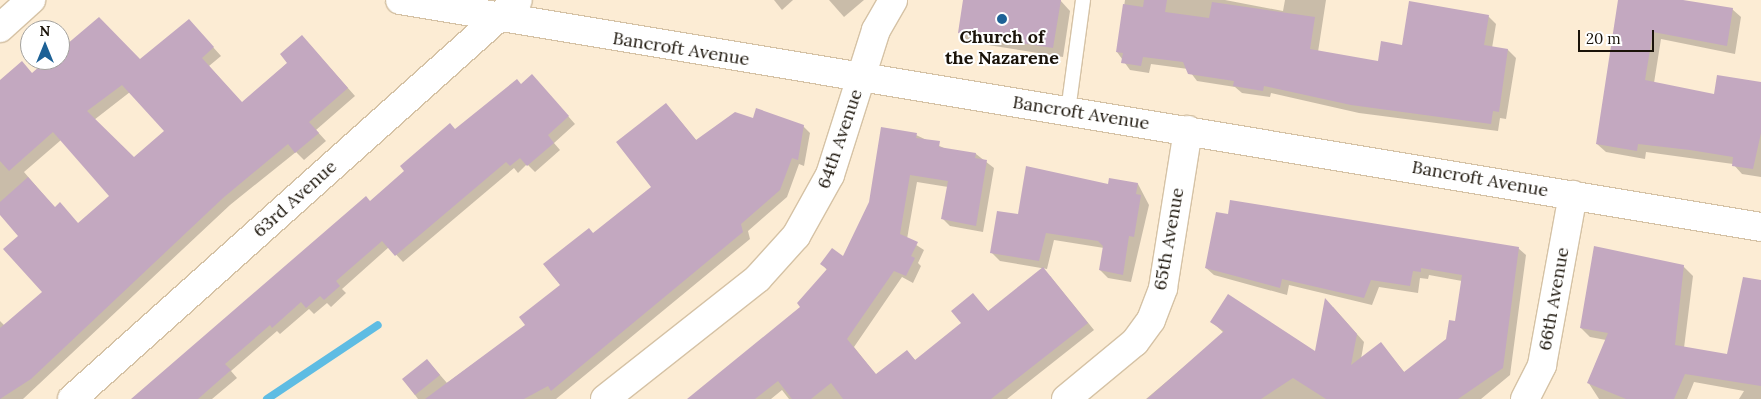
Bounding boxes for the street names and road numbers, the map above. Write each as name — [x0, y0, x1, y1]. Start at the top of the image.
street label: Bancroft Avenue — [611, 28, 751, 70]
street label: 64th Avenue — [813, 86, 867, 192]
street label: Bancroft Avenue — [1011, 92, 1151, 134]
street label: 63rd Avenue — [249, 156, 341, 242]
street label: Bancroft Avenue — [1410, 156, 1550, 202]
street label: 65th Avenue — [1149, 186, 1189, 292]
street label: 66th Avenue — [1534, 246, 1574, 352]

